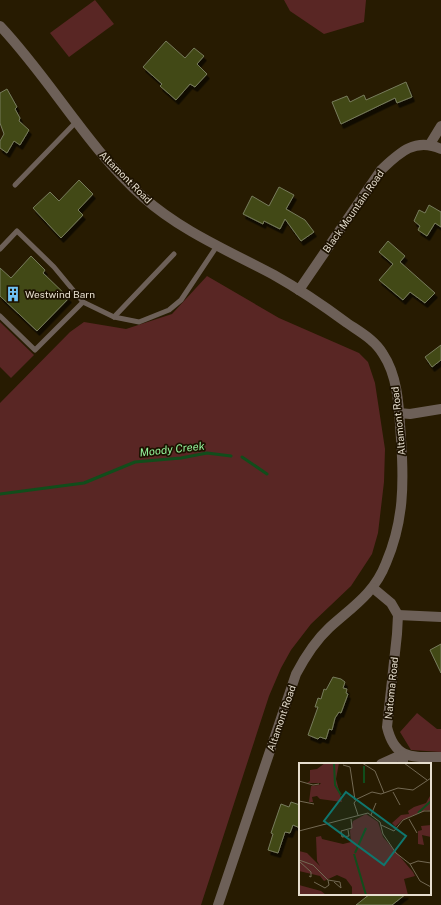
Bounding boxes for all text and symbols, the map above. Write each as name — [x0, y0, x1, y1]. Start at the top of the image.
street label: Altamont Road — [97, 148, 155, 206]
street label: Black Mountain Road — [320, 167, 386, 255]
building icon: Westwind Barn — [4, 285, 22, 303]
place label: Westwind Barn — [25, 288, 95, 300]
street label: Altamont Road — [388, 386, 408, 456]
water label: Moody Creek — [139, 440, 205, 458]
street label: Natoma Road — [382, 656, 400, 720]
street label: Altamont Road — [264, 683, 298, 753]
inset map — [299, 763, 431, 895]

